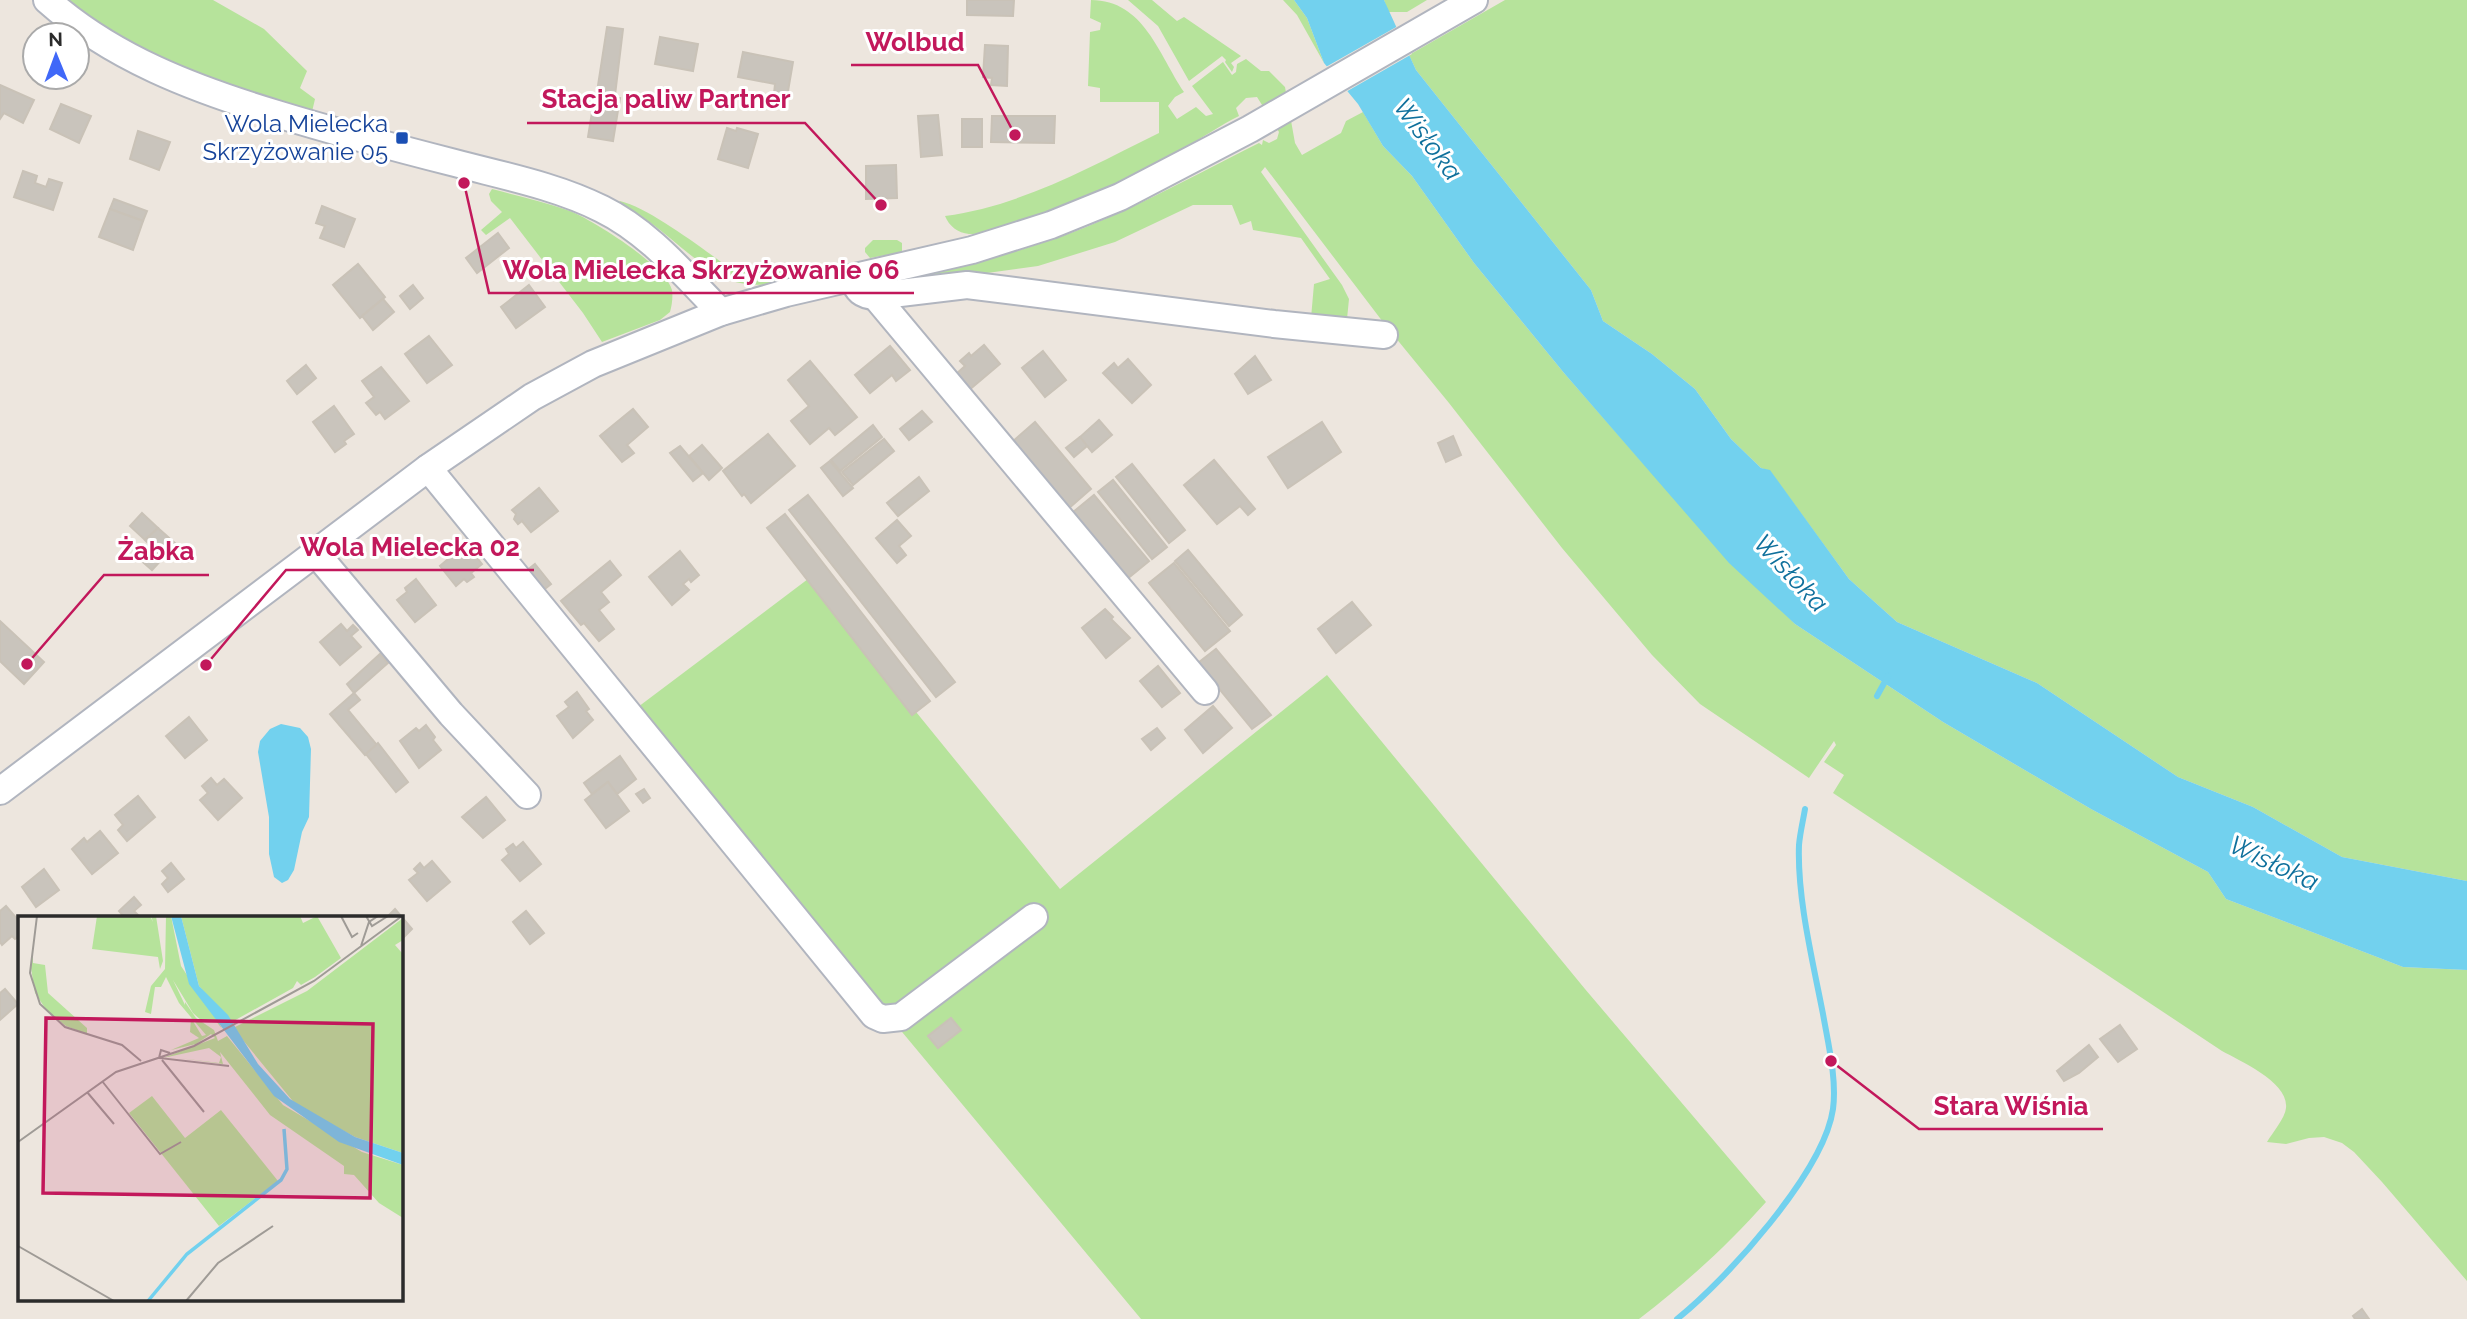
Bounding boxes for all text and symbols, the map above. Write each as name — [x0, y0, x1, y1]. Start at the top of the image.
callout: Wolbud — [851, 18, 978, 65]
north arrow — [21, 21, 91, 91]
text: Wolbud — [866, 27, 964, 57]
text: N — [48, 28, 63, 50]
callout: Stacja paliw Partner — [527, 76, 805, 123]
text: Stacja paliw Partner — [541, 84, 791, 114]
water label: Wisłoka — [1387, 92, 1469, 186]
place label: Wola Mielecka Skrzyżowanie 05 — [203, 109, 388, 166]
marker: Wola Mielecka Skrzyżowanie 05 — [394, 130, 410, 146]
callout: Wola Mielecka Skrzyżowanie 06 — [489, 246, 914, 293]
text: Wola Mielecka Skrzyżowanie 06 — [502, 255, 900, 285]
callout: Wola Mielecka 02 — [286, 523, 534, 570]
callout: Żabka — [104, 528, 209, 575]
water label: Wisłoka — [1748, 528, 1834, 618]
text: Wola Mielecka 02 — [300, 532, 520, 562]
text: Żabka — [118, 536, 195, 566]
water label: Wisłoka — [2225, 829, 2323, 897]
inset map — [18, 916, 402, 1302]
callout: Stara Wiśnia — [1919, 1082, 2103, 1129]
text: Stara Wiśnia — [1934, 1091, 2089, 1121]

